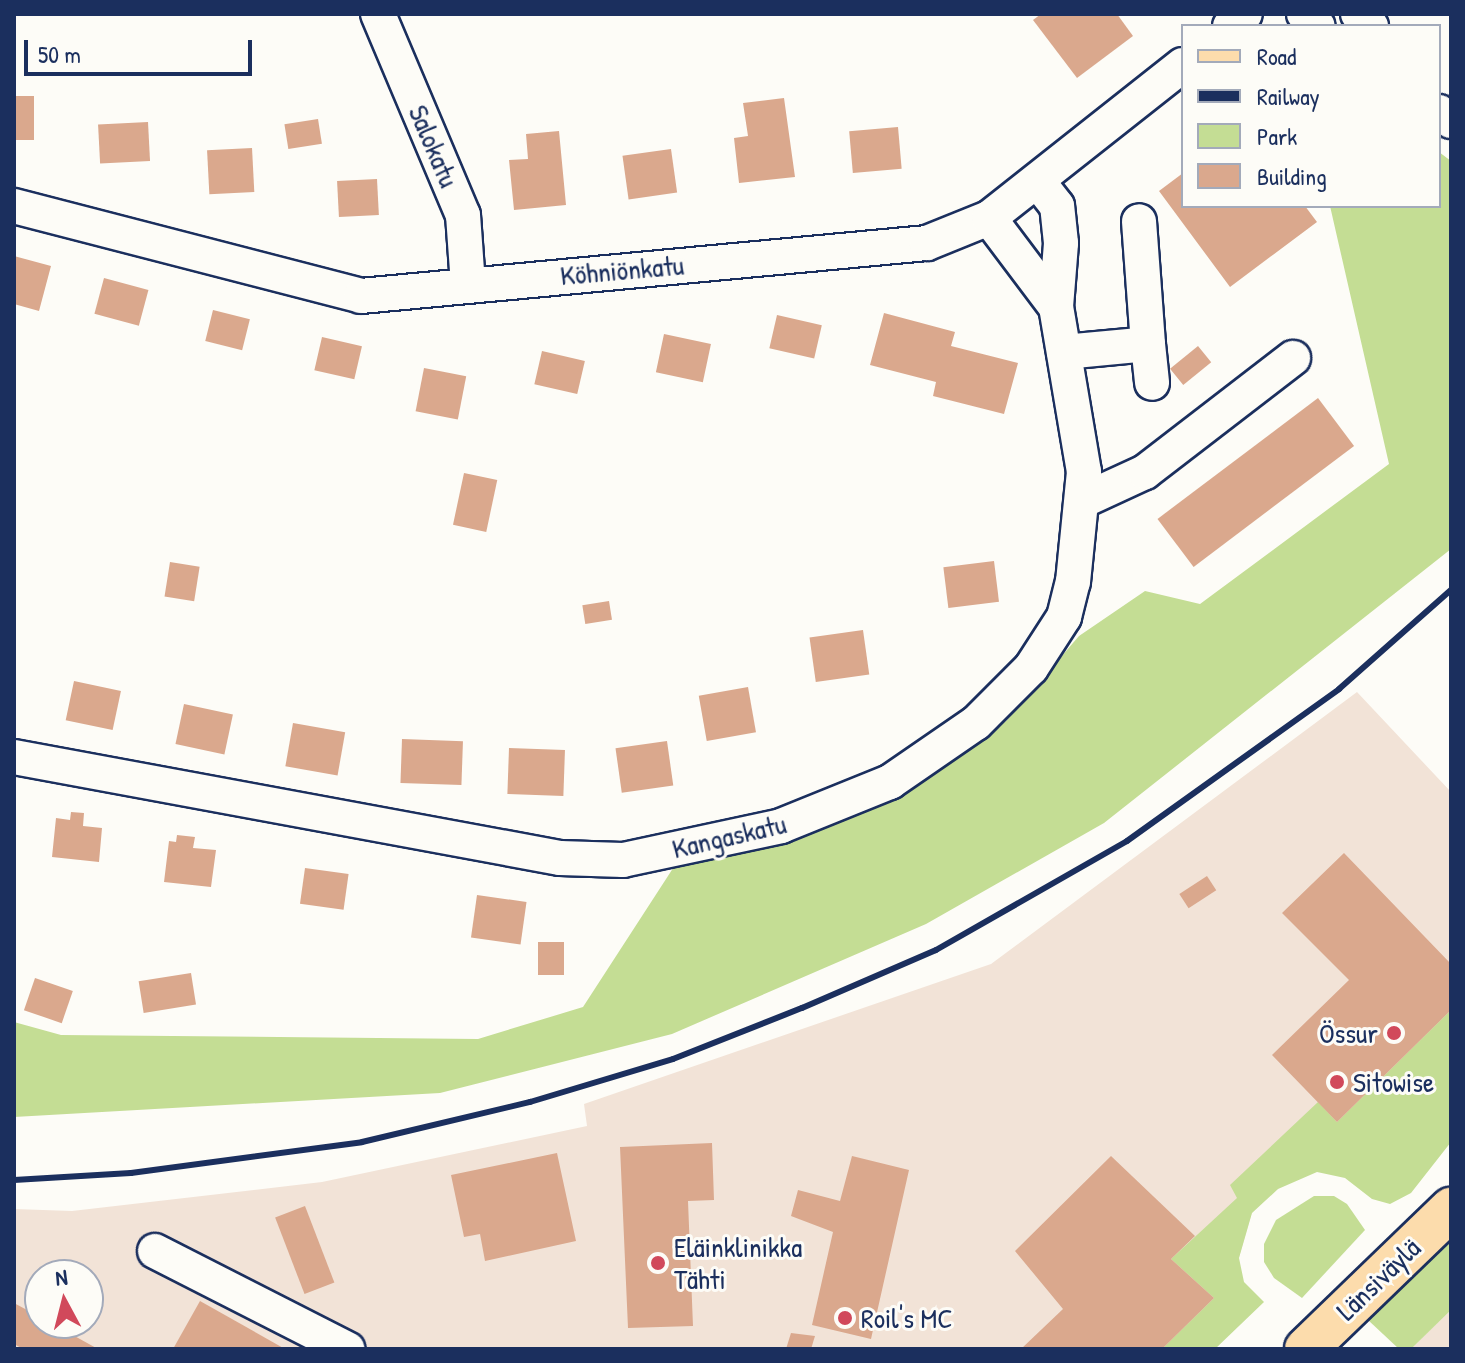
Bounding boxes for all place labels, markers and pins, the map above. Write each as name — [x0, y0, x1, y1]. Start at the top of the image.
place label: Össur — [1319, 1016, 1378, 1050]
marker: Össur — [1385, 1024, 1403, 1042]
place label: Sitowise — [1353, 1065, 1434, 1099]
marker: Sitowise — [1328, 1073, 1346, 1091]
place label: Eläinklinikka Tähti — [674, 1230, 802, 1296]
marker: Eläinklinikka Tähti — [649, 1254, 667, 1272]
place label: Roil's MC — [861, 1301, 953, 1335]
marker: Roil's MC — [836, 1309, 854, 1327]

